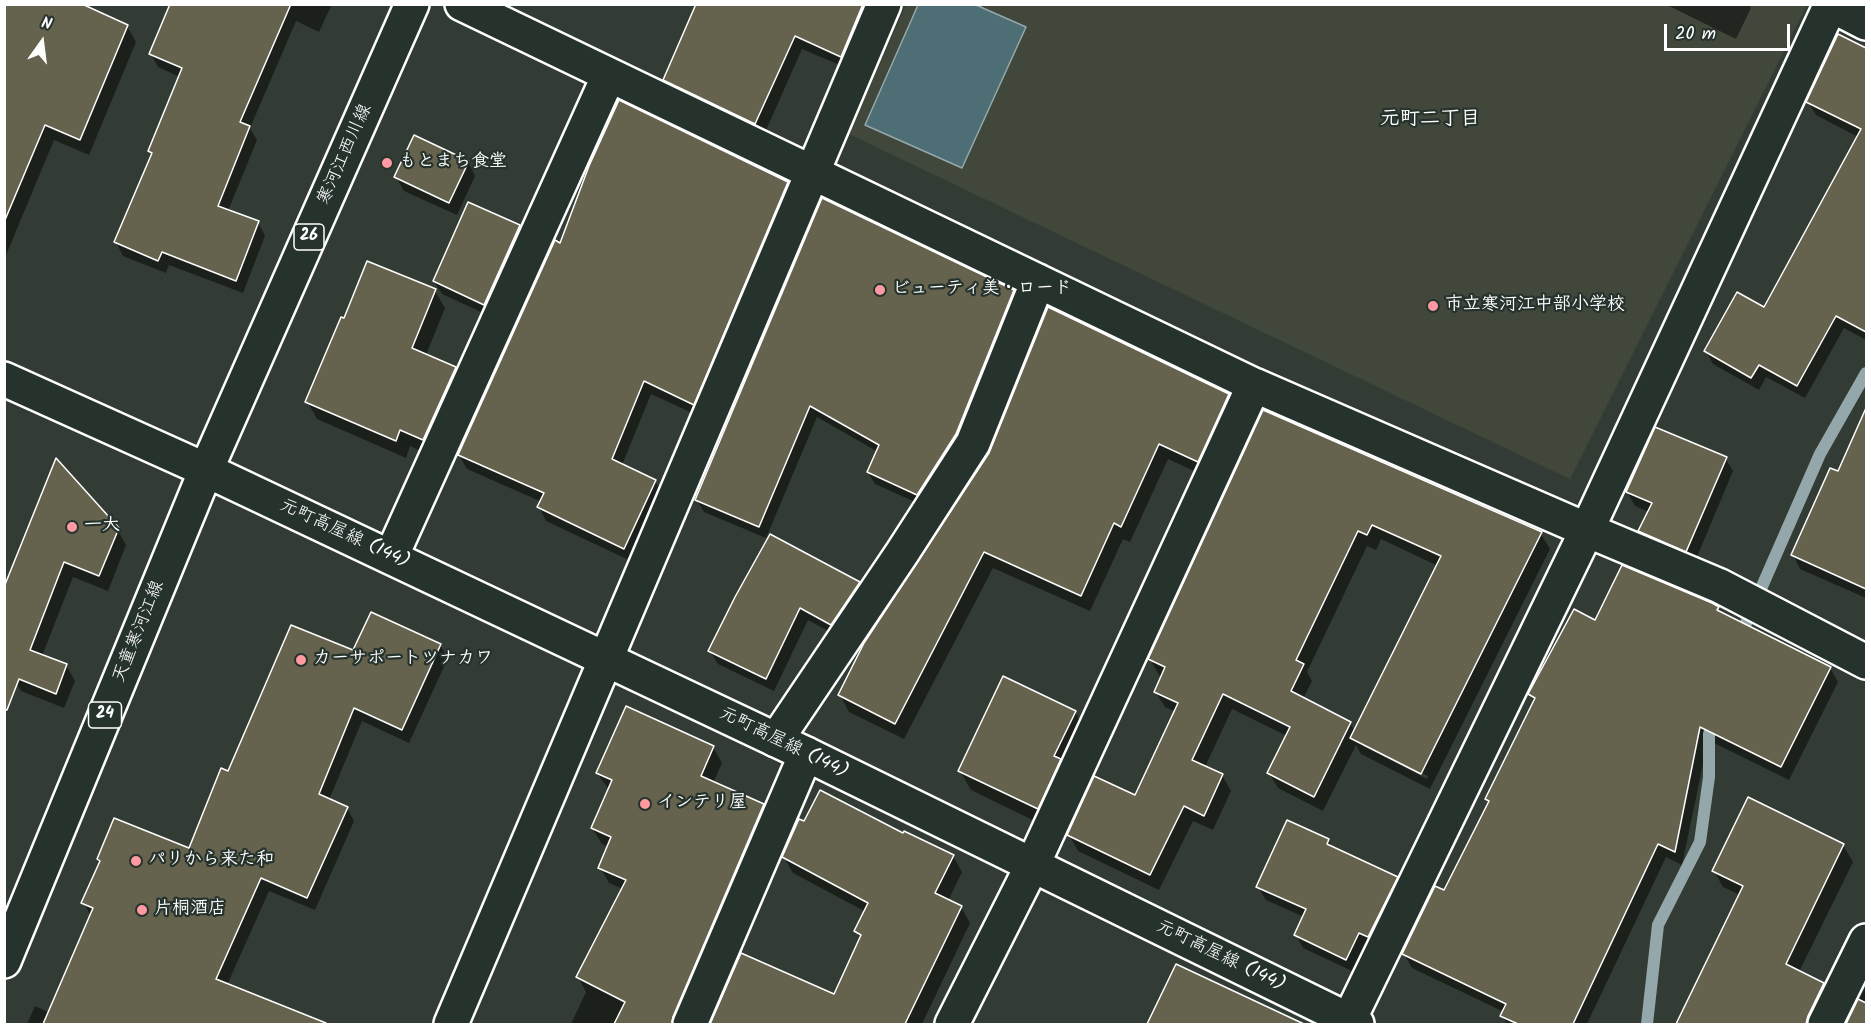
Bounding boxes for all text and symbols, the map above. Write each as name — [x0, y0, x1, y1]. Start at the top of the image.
text: N — [39, 11, 54, 37]
north arrow — [12, 12, 72, 72]
scale bar — [1667, 12, 1793, 50]
text: 20 m — [1675, 20, 1716, 49]
street label: 寒河江西川線 — [314, 101, 378, 209]
district label: 元町二丁目 — [1380, 109, 1480, 133]
place label: もとまち食堂 — [399, 152, 507, 174]
marker: もとまち食堂 — [380, 156, 394, 170]
road number: 26 — [294, 224, 324, 250]
place label: ビューティ美・ロード — [892, 279, 1072, 301]
marker: ビューティ美・ロード — [873, 283, 887, 297]
place label: 市立寒河江中部小学校 — [1445, 295, 1625, 317]
marker: 市立寒河江中部小学校 — [1426, 299, 1440, 313]
street label: 元町高屋線 (144) — [276, 496, 412, 574]
place label: 一大 — [84, 516, 120, 538]
marker: 一大 — [65, 520, 79, 534]
street label: 天童寒河江線 — [110, 578, 170, 686]
place label: カーサポートツナカワ — [313, 649, 493, 671]
marker: カーサポートツナカワ — [294, 653, 308, 667]
road number: 24 — [88, 702, 122, 728]
street label: 元町高屋線 (144) — [715, 703, 851, 785]
place label: インテリ屋 — [657, 793, 747, 815]
marker: インテリ屋 — [638, 797, 652, 811]
place label: パリから来た和 — [148, 850, 274, 872]
marker: パリから来た和 — [129, 854, 143, 868]
place label: 片桐酒店 — [154, 899, 226, 921]
marker: 片桐酒店 — [135, 903, 149, 917]
street label: 元町高屋線 (144) — [1152, 916, 1288, 998]

